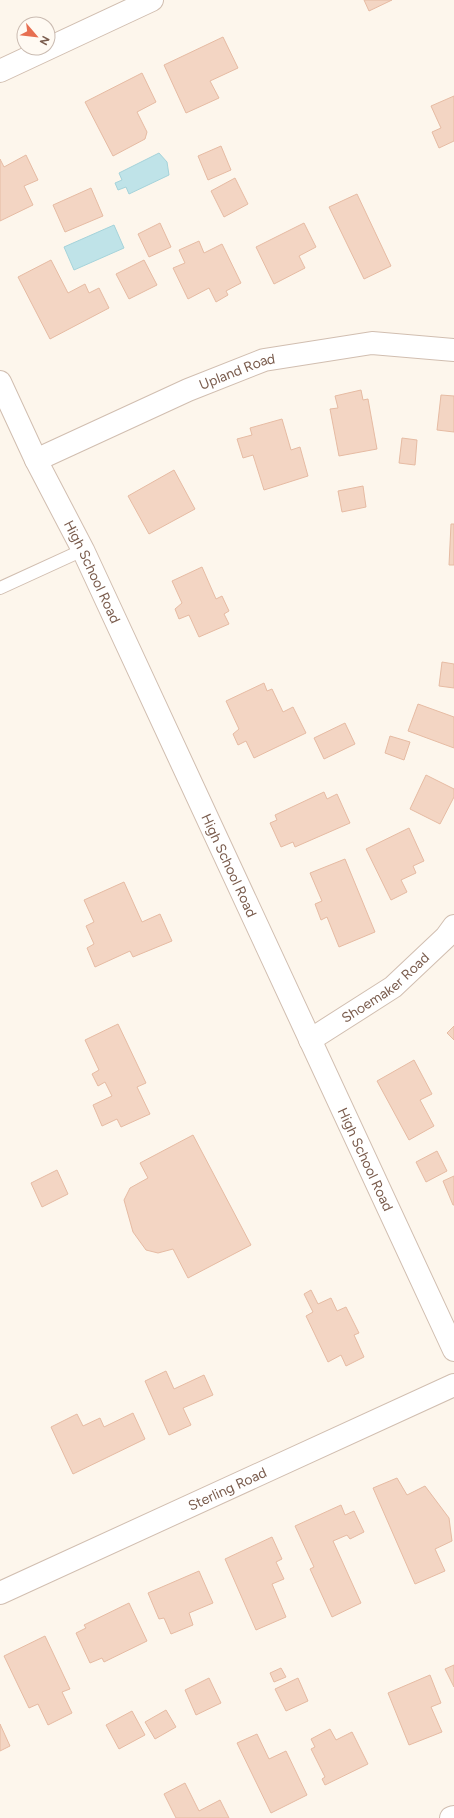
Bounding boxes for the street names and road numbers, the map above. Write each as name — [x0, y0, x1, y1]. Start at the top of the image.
street label: Upland Road — [197, 350, 276, 393]
street label: High School Road — [60, 517, 124, 626]
street label: High School Road — [198, 811, 261, 920]
street label: Shoemaker Road — [338, 949, 433, 1026]
street label: High School Road — [334, 1105, 397, 1214]
street label: Sterling Road — [185, 1464, 269, 1514]

